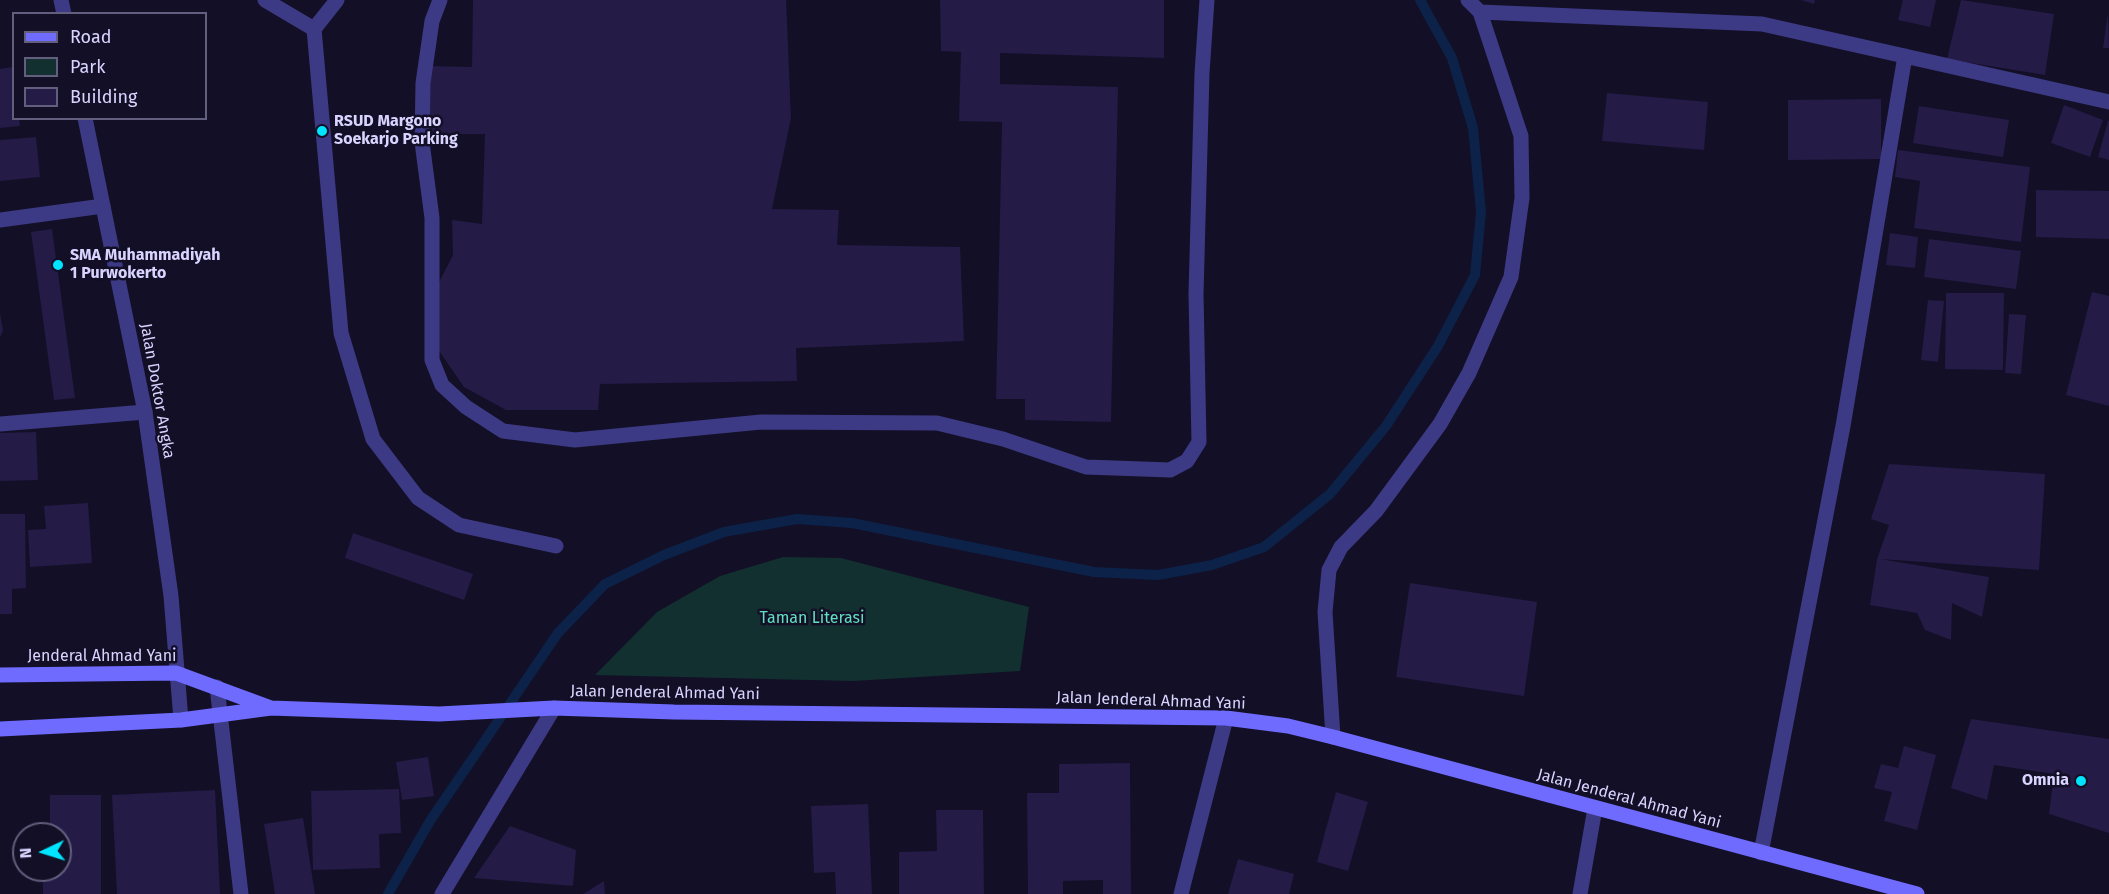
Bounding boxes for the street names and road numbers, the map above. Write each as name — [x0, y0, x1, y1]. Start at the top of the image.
street label: Jalan Doktor Angka — [136, 322, 178, 460]
street label: Jenderal Ahmad Yani — [27, 647, 177, 667]
street label: Jalan Jenderal Ahmad Yani — [570, 682, 760, 704]
street label: Jalan Jenderal Ahmad Yani — [1056, 688, 1246, 714]
street label: Jalan Jenderal Ahmad Yani — [1535, 765, 1723, 833]

